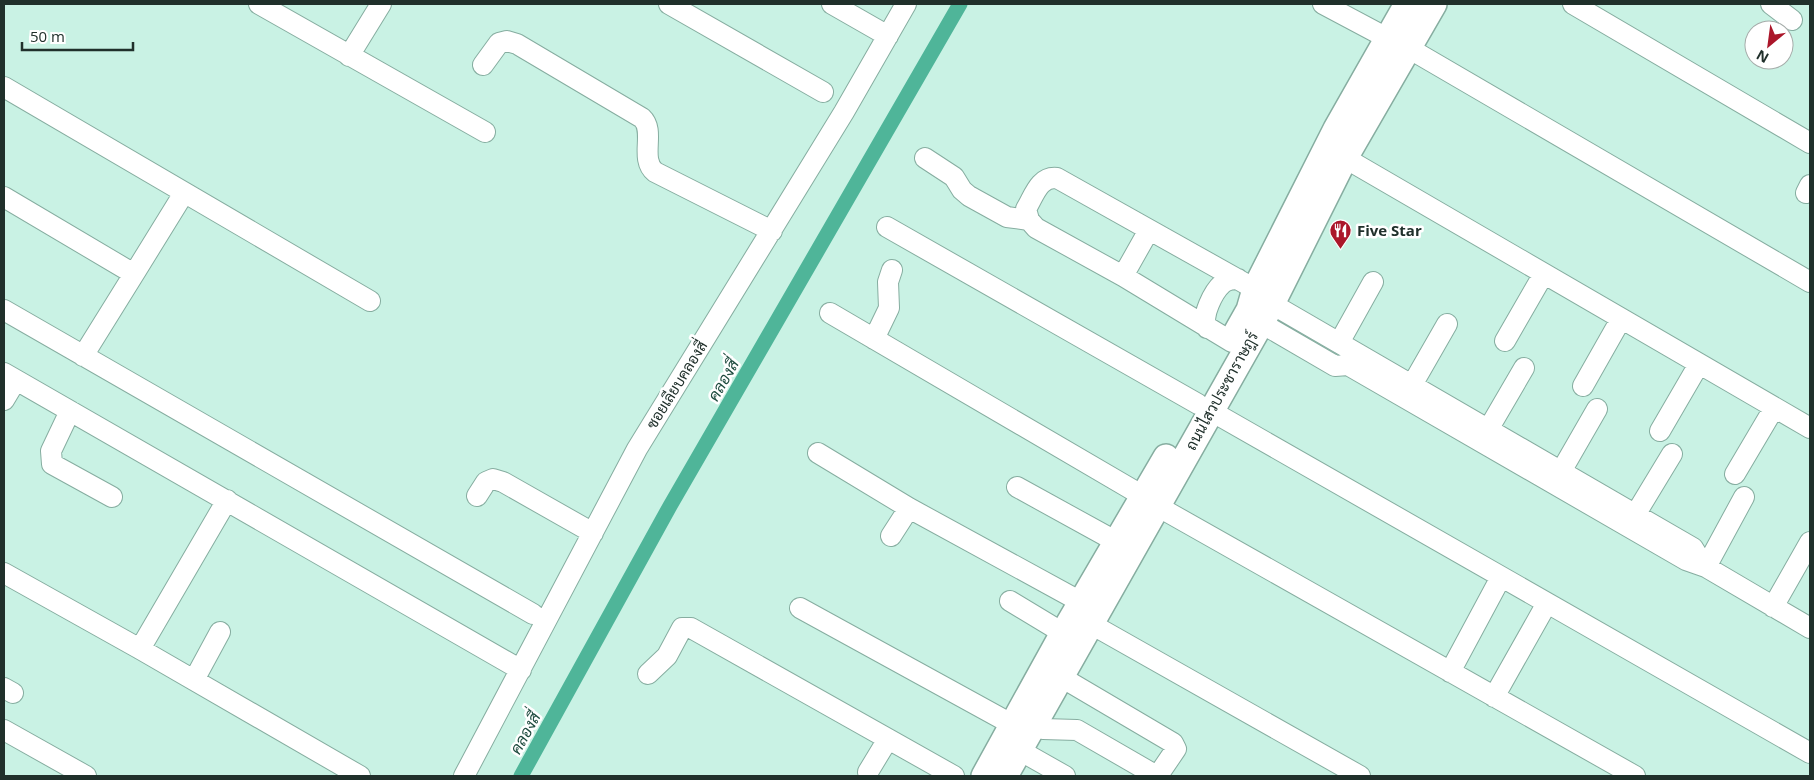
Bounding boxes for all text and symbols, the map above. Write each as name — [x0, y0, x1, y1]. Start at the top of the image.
scale bar — [22, 20, 134, 52]
north arrow — [1744, 20, 1794, 70]
text: 50 m — [30, 26, 65, 46]
text: N — [1753, 46, 1772, 68]
restaurant icon: Five Star — [1329, 219, 1353, 250]
place label: Five Star — [1357, 220, 1422, 240]
street label: ถนนไสวประชาราษฎร์ — [1180, 328, 1263, 454]
street label: ซอยเลียบคลองสี่ — [638, 335, 711, 432]
water label: คลองสี่ — [700, 352, 745, 405]
water label: คลองสี่ — [502, 705, 546, 758]

